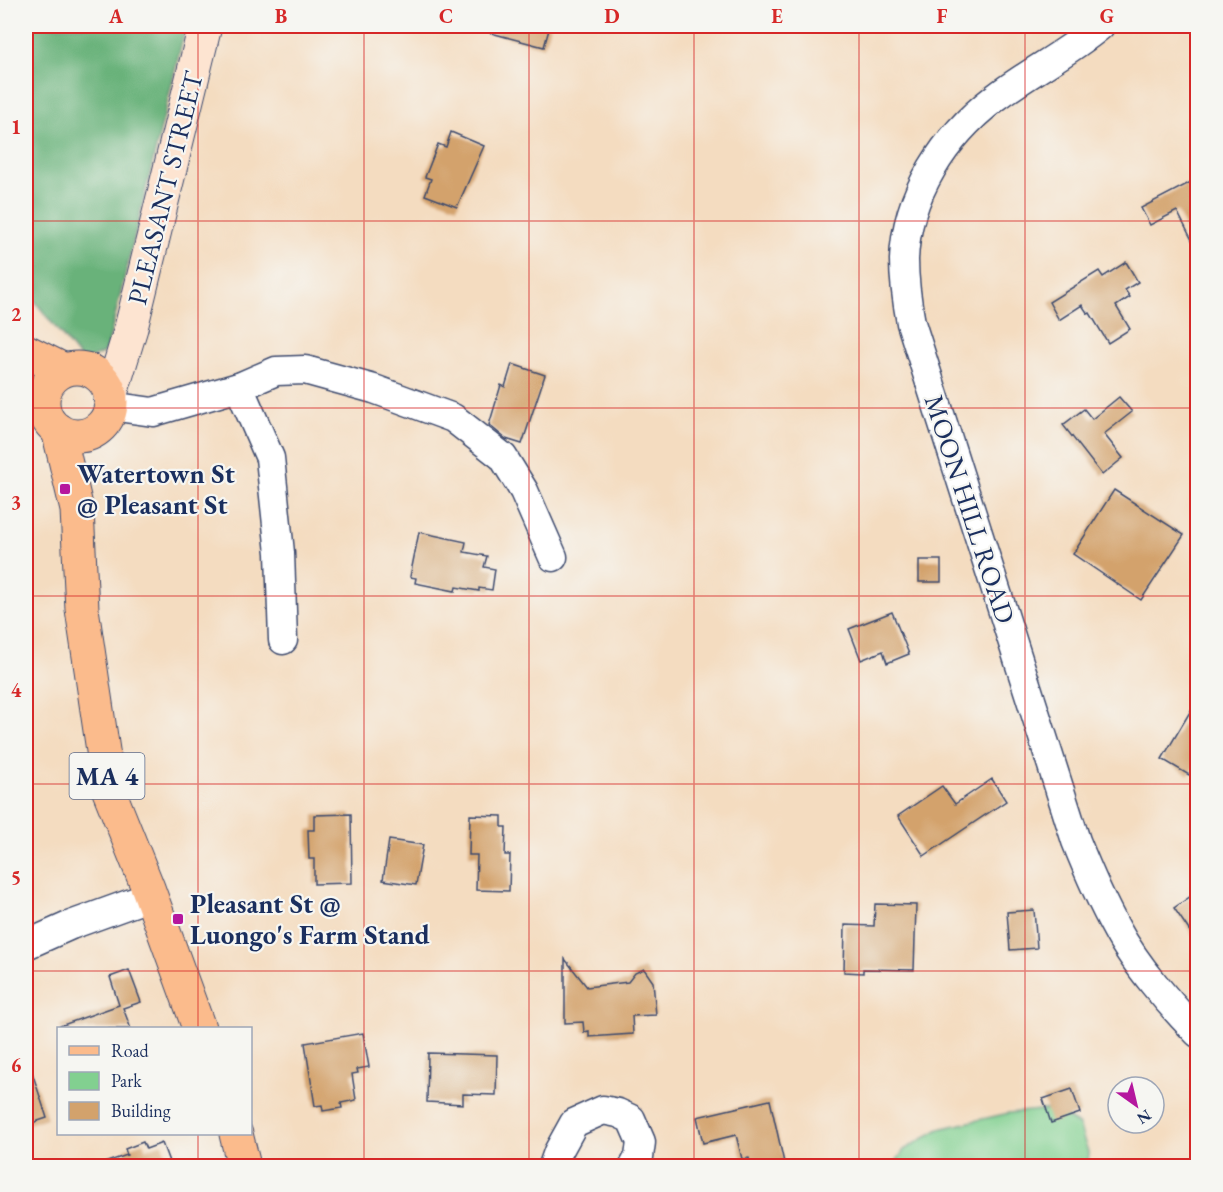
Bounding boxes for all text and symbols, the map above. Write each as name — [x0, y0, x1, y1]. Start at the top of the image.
text: A — [108, 3, 124, 29]
text: B — [275, 3, 287, 29]
text: C — [439, 3, 453, 29]
text: D — [604, 3, 620, 29]
text: E — [771, 3, 783, 29]
text: F — [937, 3, 948, 29]
text: G — [1100, 3, 1114, 29]
street label: PLEASANT STREET — [119, 67, 211, 308]
text: 1 — [11, 114, 21, 140]
text: 2 — [11, 301, 22, 327]
street label: MOON HILL ROAD — [917, 390, 1023, 628]
place label: Watertown St @ Pleasant St — [77, 456, 235, 522]
marker: Watertown St @ Pleasant St — [58, 482, 72, 496]
text: 3 — [11, 489, 21, 515]
text: 4 — [11, 677, 22, 703]
road number: MA 4 — [70, 753, 144, 799]
text: 5 — [11, 864, 21, 890]
place label: Pleasant St @ Luongo's Farm Stand — [190, 886, 430, 952]
marker: Pleasant St @ Luongo's Farm Stand — [171, 912, 185, 926]
legend — [57, 1027, 252, 1135]
text: Road — [111, 1039, 150, 1062]
text: 6 — [11, 1052, 22, 1078]
text: Park — [111, 1069, 142, 1092]
north arrow — [1106, 1075, 1166, 1135]
text: Building — [111, 1099, 171, 1122]
text: N — [1133, 1105, 1155, 1129]

